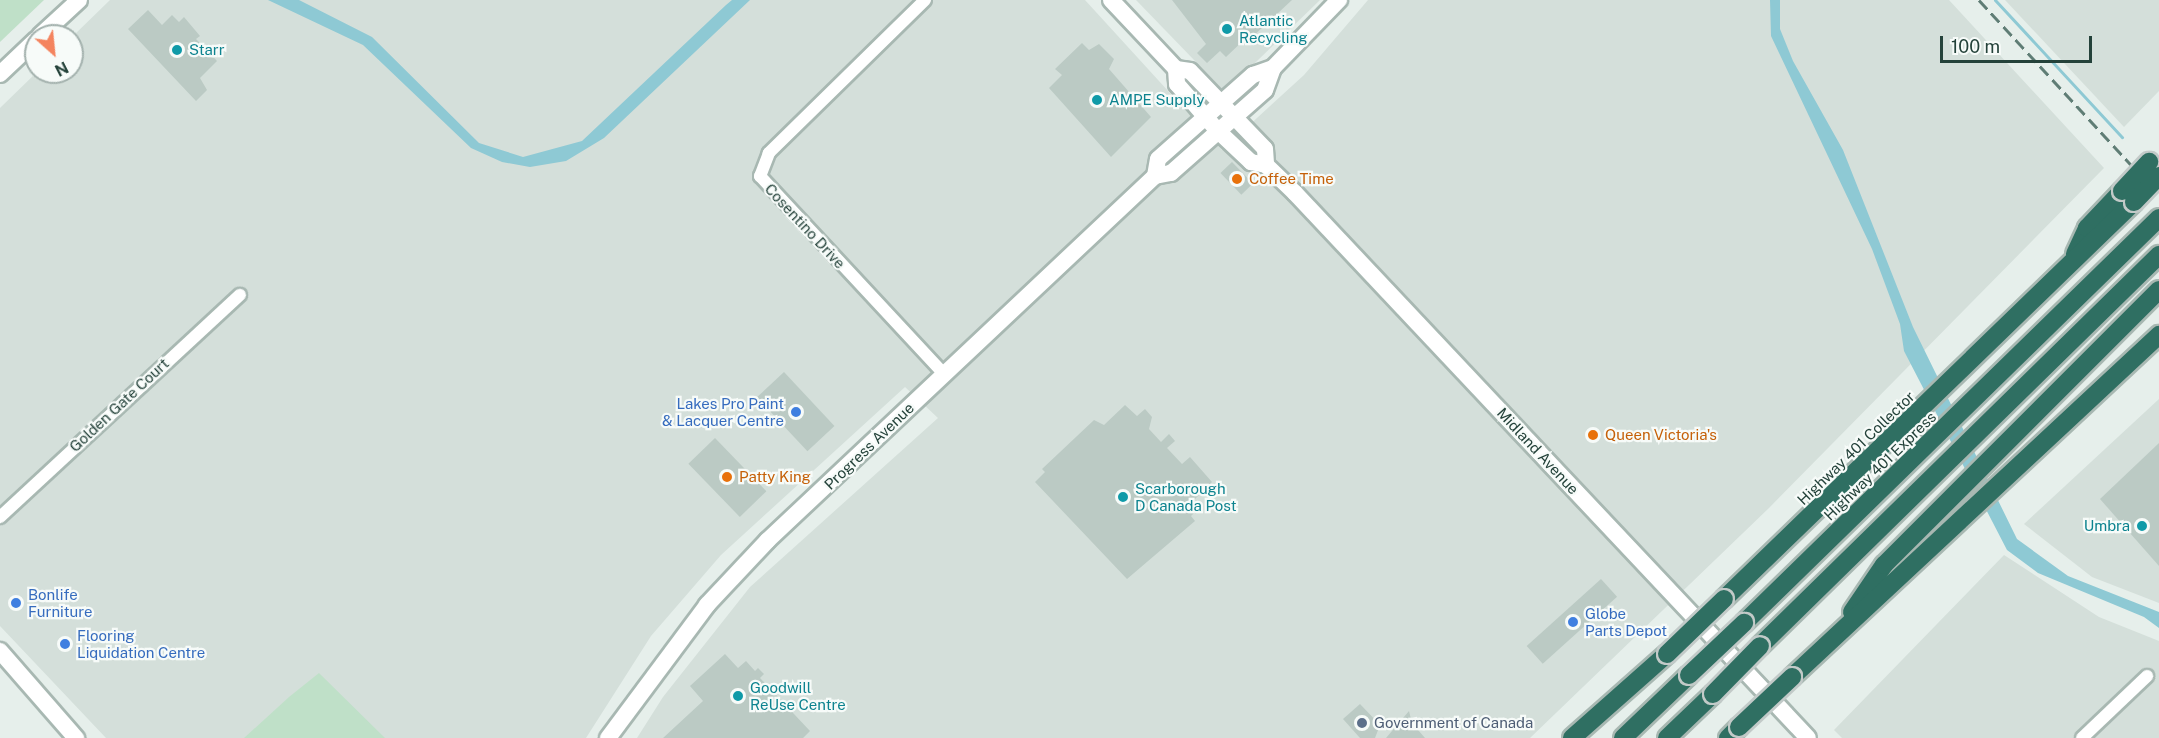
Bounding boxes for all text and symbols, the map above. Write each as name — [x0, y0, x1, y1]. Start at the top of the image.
place label: Atlantic Recycling — [1239, 11, 1308, 46]
marker: Atlantic Recycling — [1220, 22, 1234, 36]
north arrow — [24, 24, 84, 84]
scale bar — [1943, 24, 2094, 62]
text: 100 m — [1951, 36, 2000, 57]
place label: Starr — [189, 41, 225, 59]
marker: Starr — [170, 43, 184, 57]
text: N — [52, 57, 71, 80]
place label: AMPE Supply — [1109, 91, 1204, 109]
marker: AMPE Supply — [1090, 93, 1104, 107]
place label: Coffee Time — [1249, 170, 1334, 188]
marker: Coffee Time — [1230, 172, 1244, 186]
street label: Cosentino Drive — [761, 180, 849, 272]
street label: Golden Gate Court — [66, 354, 172, 456]
street label: Highway 401 Collector — [1794, 387, 1918, 509]
place label: Lakes Pro Paint & Lacquer Centre — [662, 394, 784, 429]
street label: Progress Avenue — [820, 399, 918, 493]
street label: Midland Avenue — [1493, 404, 1583, 498]
marker: Lakes Pro Paint & Lacquer Centre — [789, 405, 803, 419]
street label: Highway 401 Express — [1820, 408, 1940, 524]
place label: Queen Victoria's — [1605, 426, 1717, 444]
marker: Queen Victoria's — [1586, 428, 1600, 442]
place label: Patty King — [739, 468, 811, 486]
marker: Patty King — [720, 470, 734, 484]
place label: Scarborough D Canada Post — [1135, 479, 1236, 514]
marker: Scarborough D Canada Post — [1116, 490, 1130, 504]
place label: Umbra — [2084, 517, 2130, 535]
marker: Umbra — [2135, 519, 2149, 533]
place label: Bonlife Furniture — [28, 585, 93, 620]
marker: Bonlife Furniture — [9, 596, 23, 610]
place label: Globe Parts Depot — [1585, 604, 1667, 639]
marker: Globe Parts Depot — [1566, 615, 1580, 629]
place label: Flooring Liquidation Centre — [77, 626, 205, 661]
marker: Flooring Liquidation Centre — [58, 637, 72, 651]
place label: Goodwill ReUse Centre — [750, 678, 846, 713]
marker: Goodwill ReUse Centre — [731, 689, 745, 703]
place label: Government of Canada — [1374, 714, 1533, 732]
marker: Government of Canada — [1355, 716, 1369, 730]

